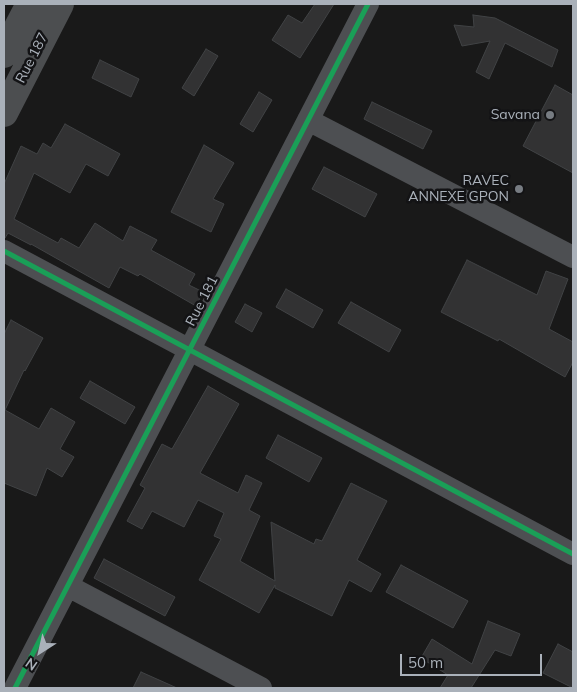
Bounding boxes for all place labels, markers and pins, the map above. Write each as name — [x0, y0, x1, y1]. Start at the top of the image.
place label: Savana — [491, 107, 540, 123]
marker: Savana — [544, 109, 556, 121]
place label: RAVEC ANNEXE GPON — [408, 173, 509, 206]
marker: RAVEC ANNEXE GPON — [513, 183, 525, 195]

